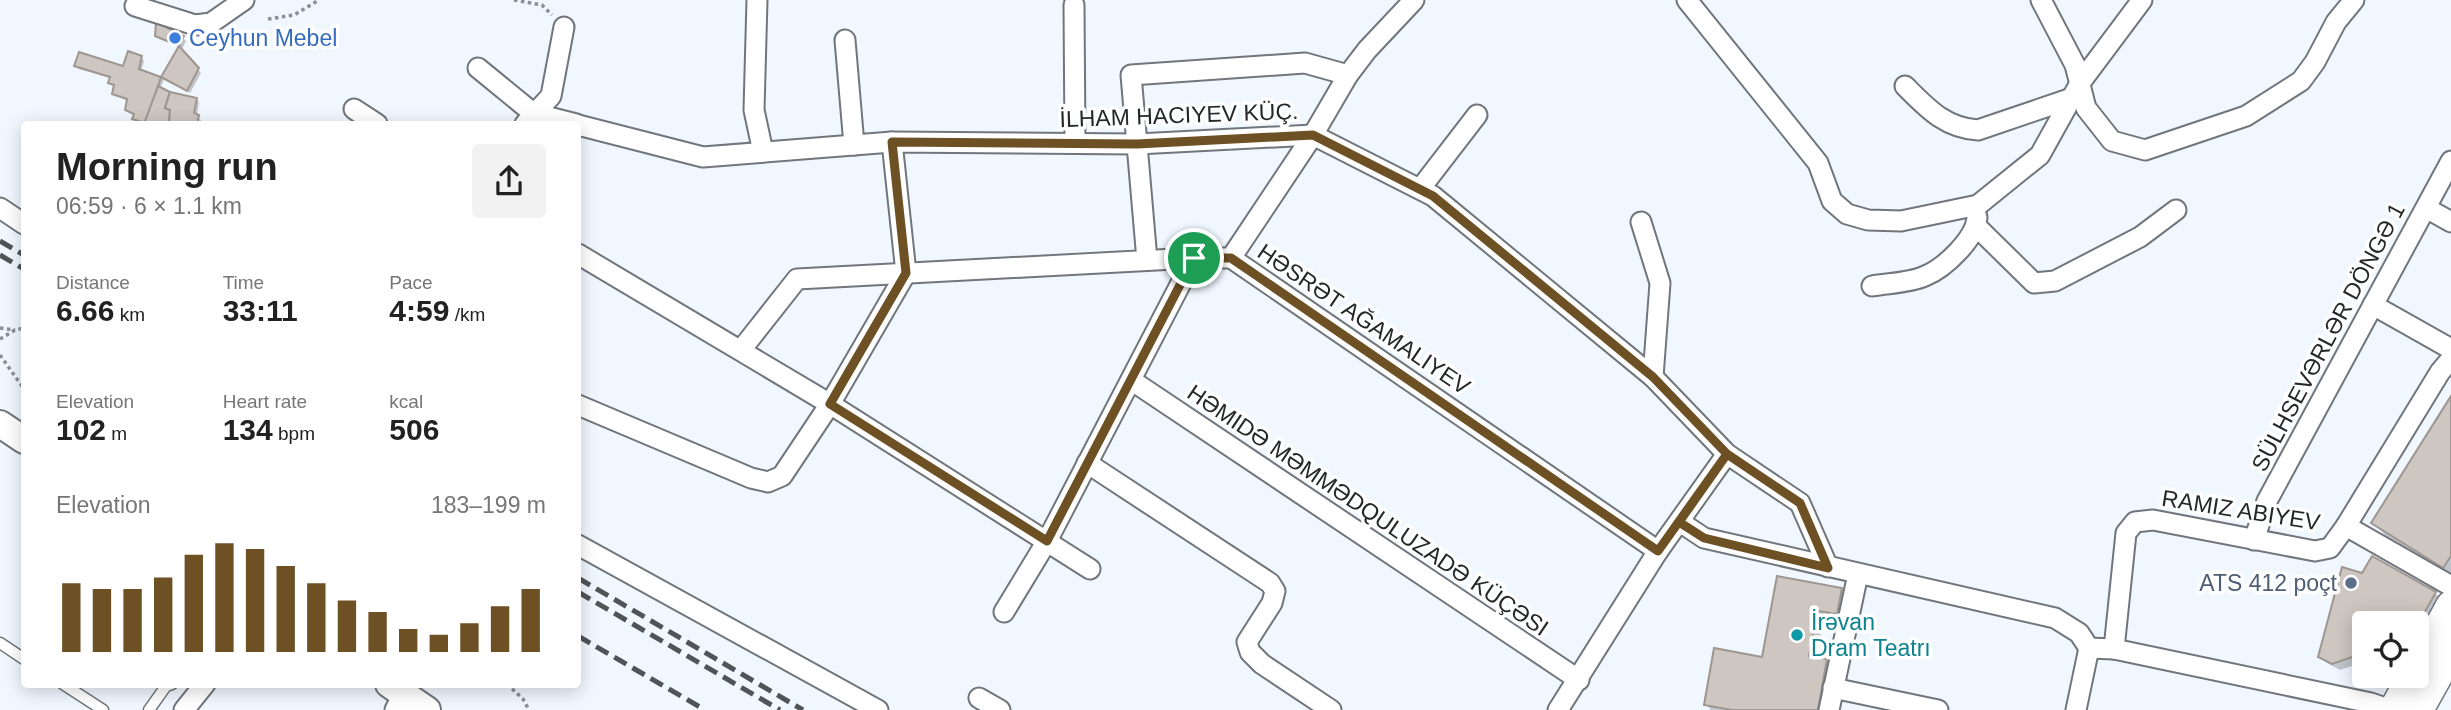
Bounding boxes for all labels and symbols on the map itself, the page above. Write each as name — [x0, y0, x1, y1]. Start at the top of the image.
place label: Ceyhun Mebel — [189, 25, 337, 51]
marker: Ceyhun Mebel — [167, 30, 183, 46]
street label: İLHAM HACIYEV KÜÇ. — [1059, 98, 1299, 132]
street label: SÜLHSEVƏRLƏR DÖNGƏ 1 — [2246, 199, 2410, 475]
pin — [1164, 228, 1224, 288]
street label: HƏSRƏT AĞAMALIYEV — [1253, 238, 1476, 400]
street label: HƏMIDƏ MƏMMƏDQULUZADƏ KÜÇƏSI — [1183, 379, 1553, 641]
street label: RAMIZ ABIYEV — [2160, 485, 2323, 535]
place label: ATS 412 poçt — [2199, 570, 2338, 596]
marker: ATS 412 poçt — [2343, 575, 2359, 591]
place label: İrəvan Dram Teatrı — [1811, 609, 1931, 661]
marker: İrəvan Dram Teatrı — [1789, 627, 1805, 643]

